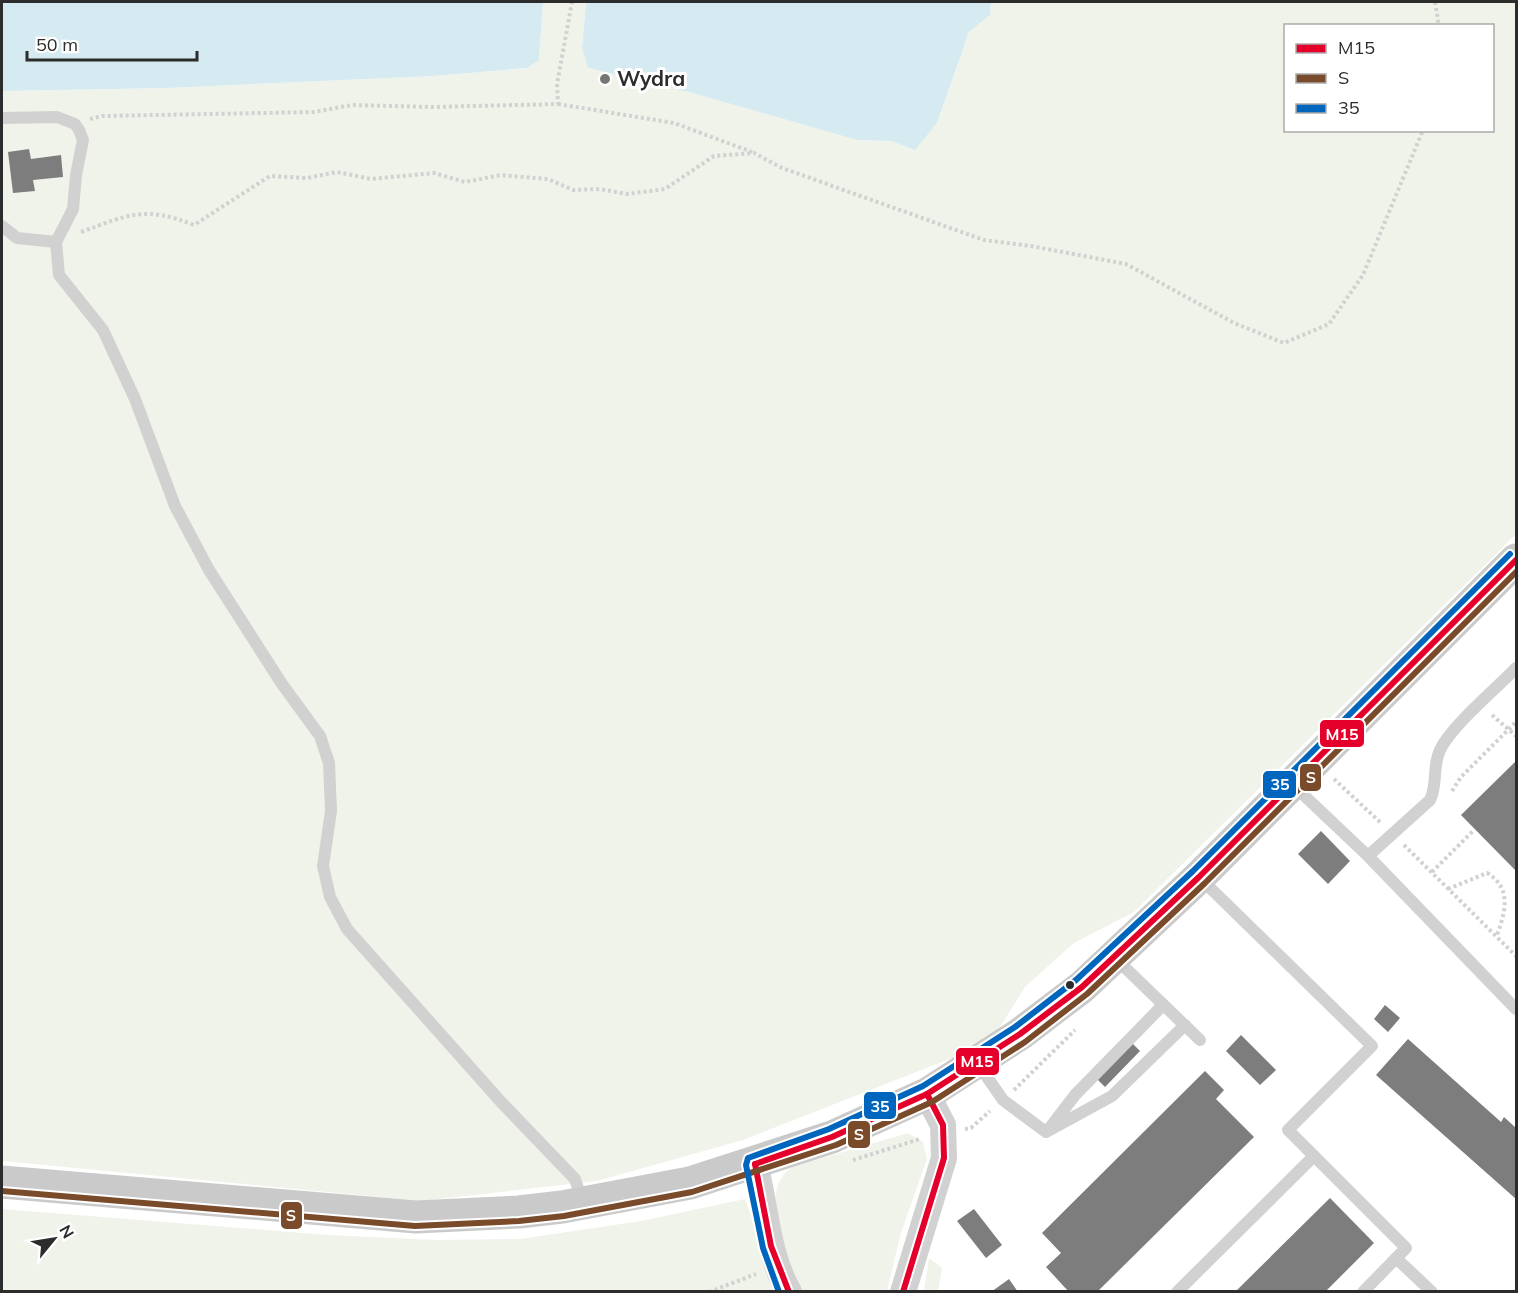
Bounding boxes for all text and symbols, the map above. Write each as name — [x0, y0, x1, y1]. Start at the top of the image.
scale bar — [27, 24, 196, 62]
legend — [1284, 24, 1494, 132]
text: 50 m — [36, 33, 78, 56]
text: M15 — [1338, 36, 1375, 59]
place label: Wydra — [617, 65, 685, 91]
text: S — [1338, 66, 1349, 89]
marker: Wydra — [598, 72, 612, 86]
text: 35 — [1338, 96, 1360, 119]
line badge: M15 — [1319, 719, 1365, 748]
text: M15 — [1325, 724, 1359, 744]
line badge: S — [1299, 763, 1322, 792]
text: S — [1306, 767, 1316, 787]
line badge: 35 — [1262, 770, 1297, 799]
text: 35 — [1270, 774, 1290, 794]
unlabelled marker — [1064, 979, 1076, 991]
line badge: M15 — [955, 1047, 1000, 1076]
text: M15 — [960, 1051, 994, 1071]
line badge: 35 — [863, 1091, 897, 1120]
text: 35 — [870, 1096, 890, 1116]
line badge: S — [847, 1120, 871, 1149]
text: S — [854, 1124, 864, 1144]
line badge: S — [280, 1201, 303, 1230]
text: S — [286, 1205, 296, 1225]
north arrow — [24, 1209, 84, 1269]
text: N — [55, 1221, 79, 1242]

